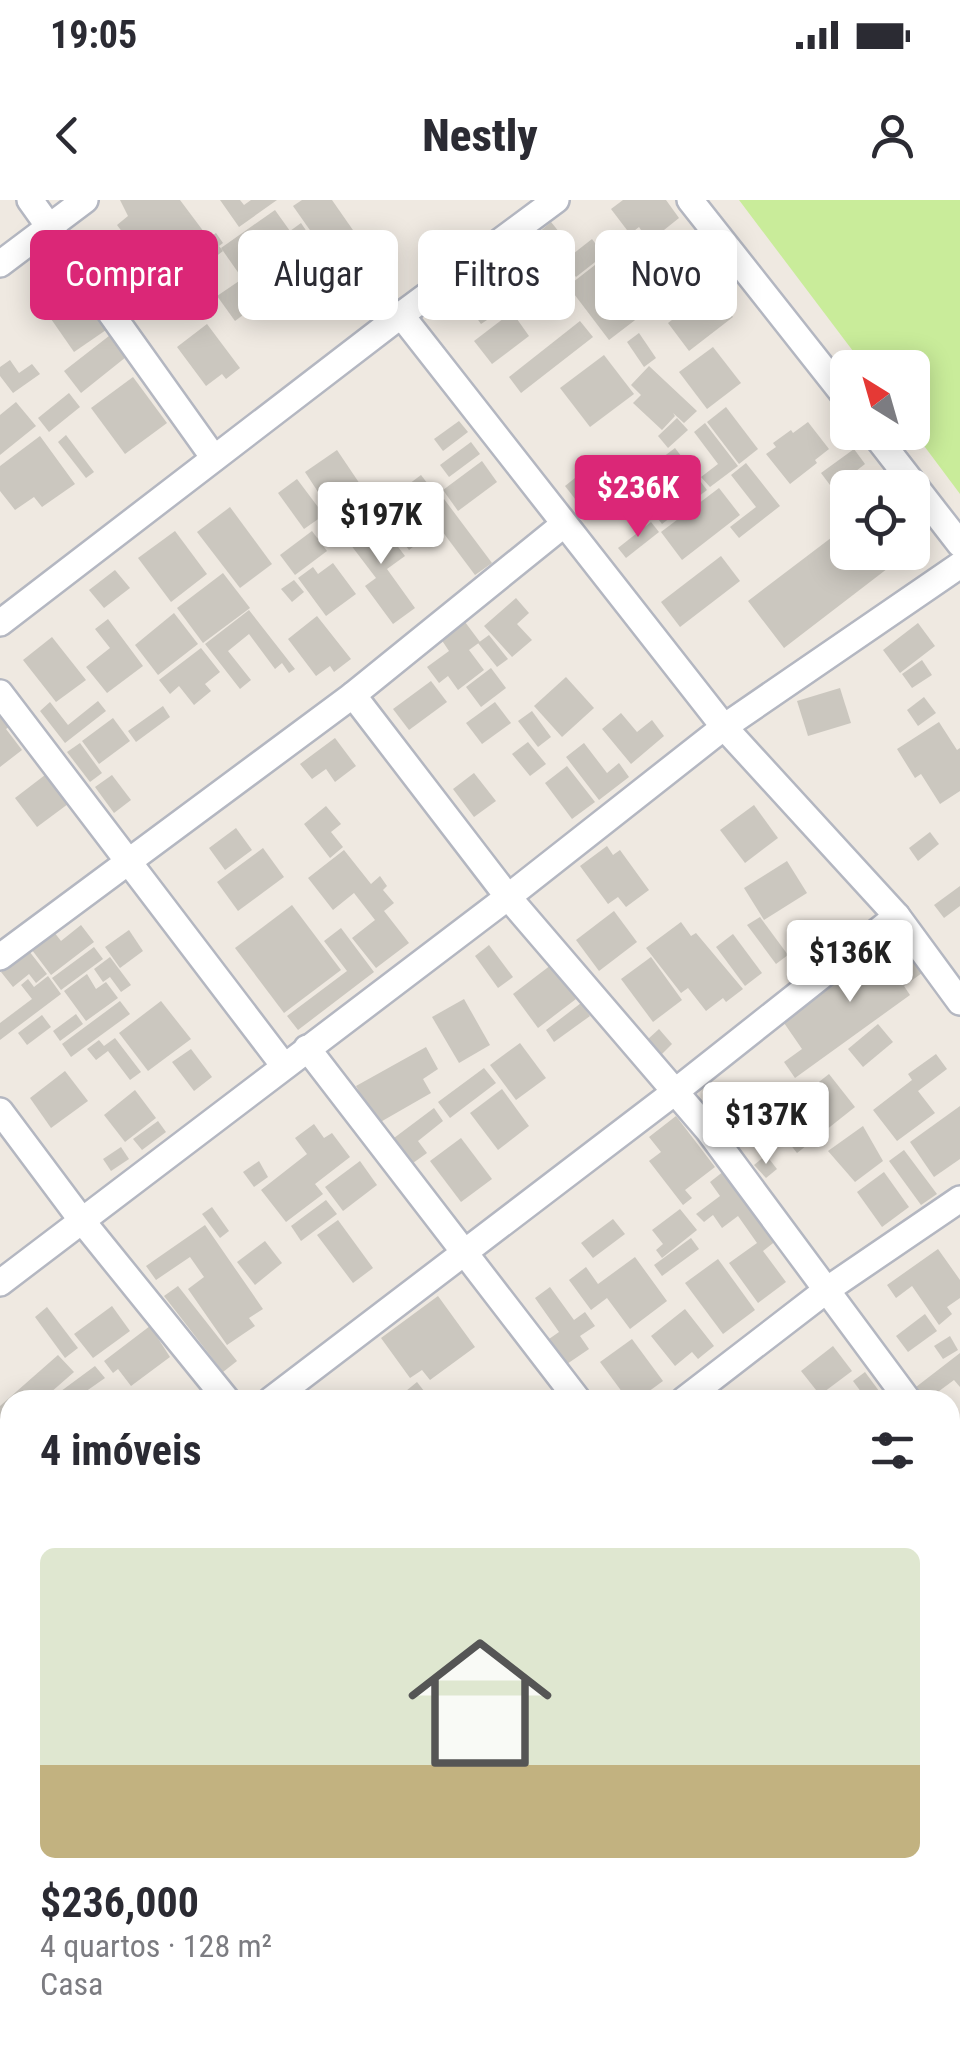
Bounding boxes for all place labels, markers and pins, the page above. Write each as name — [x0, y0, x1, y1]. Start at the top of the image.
pin: $236K — [568, 455, 708, 540]
pin: $197K — [311, 482, 451, 567]
pin: $136K — [780, 920, 920, 1005]
pin: $137K — [696, 1082, 836, 1167]

